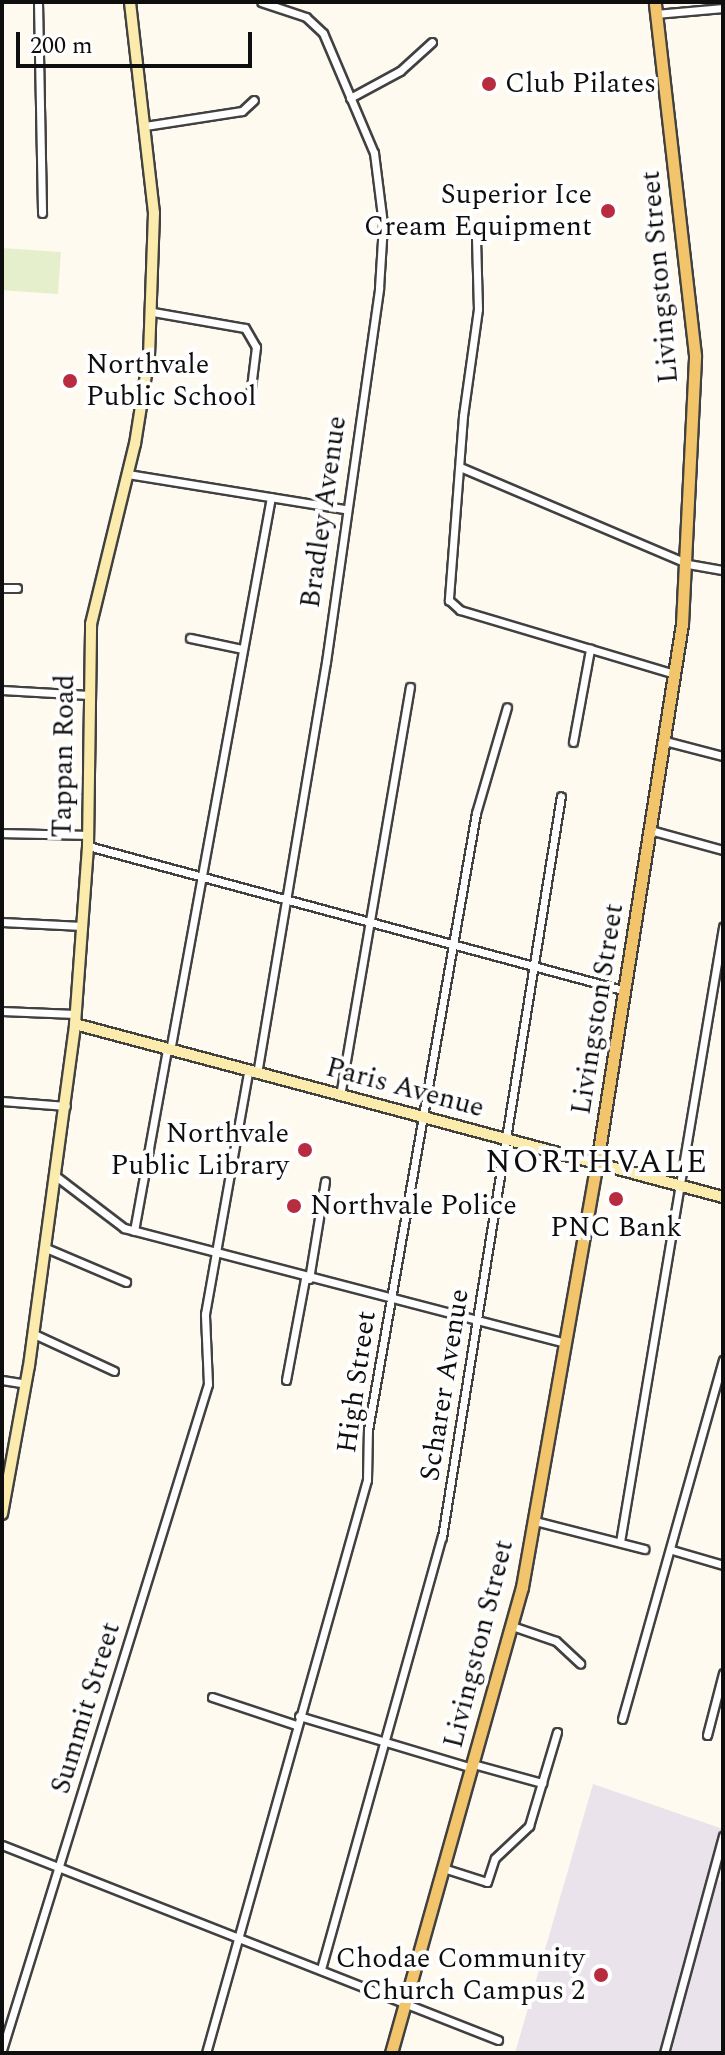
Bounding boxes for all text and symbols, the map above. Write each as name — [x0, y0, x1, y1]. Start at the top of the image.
scale bar — [20, 16, 256, 66]
text: 200 m — [30, 28, 93, 64]
place label: Club Pilates — [505, 67, 656, 101]
marker: Club Pilates — [480, 75, 498, 93]
street label: Livingston Street — [634, 169, 686, 385]
place label: Superior Ice Cream Equipment — [364, 178, 592, 244]
marker: Superior Ice Cream Equipment — [599, 202, 617, 220]
place label: Northvale Public School — [86, 348, 256, 414]
marker: Northvale Public School — [61, 372, 79, 390]
street label: Bradley Avenue — [294, 414, 354, 610]
street label: Tappan Road — [46, 674, 82, 838]
street label: Livingston Street — [565, 901, 631, 1117]
street label: Paris Avenue — [322, 1051, 488, 1125]
place label: Northvale Public Library — [111, 1117, 289, 1183]
marker: Northvale Public Library — [296, 1141, 314, 1159]
district label: NORTHVALE — [485, 1144, 709, 1182]
place label: Northvale Police — [310, 1189, 517, 1223]
marker: PNC Bank — [607, 1190, 625, 1208]
marker: Northvale Police — [285, 1197, 303, 1215]
place label: PNC Bank — [550, 1211, 682, 1245]
street label: Scharer Avenue — [413, 1287, 477, 1483]
street label: High Street — [330, 1309, 384, 1455]
street label: Livingston Street — [437, 1536, 521, 1752]
street label: Summit Street — [44, 1618, 128, 1798]
place label: Chodae Community Church Campus 2 — [336, 1942, 585, 2008]
marker: Chodae Community Church Campus 2 — [592, 1966, 610, 1984]

